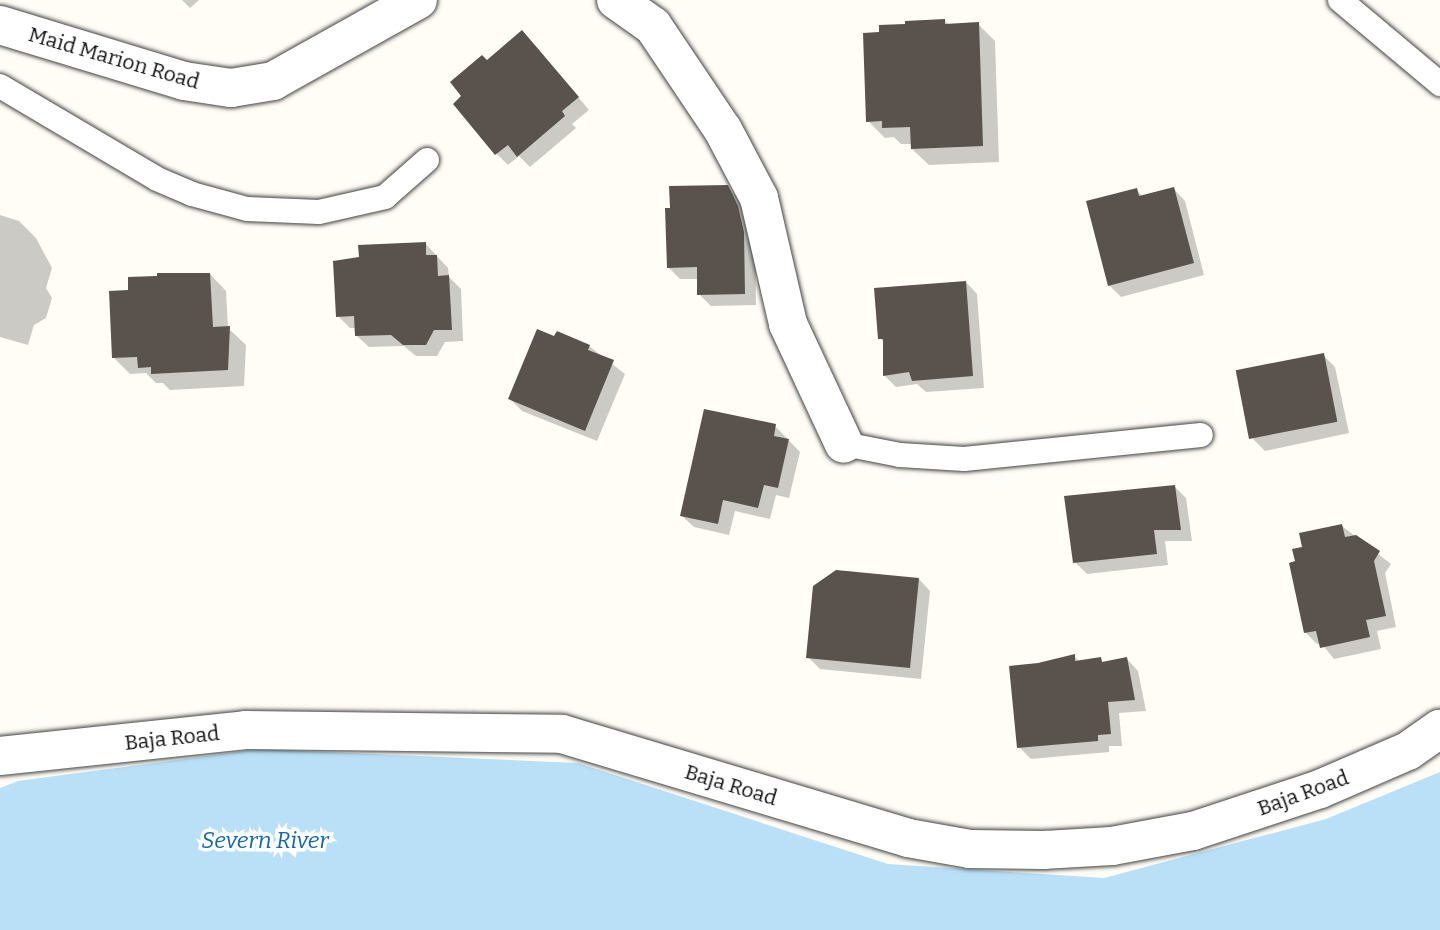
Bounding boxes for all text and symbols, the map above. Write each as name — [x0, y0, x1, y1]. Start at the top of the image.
street label: Maid Marion Road — [26, 22, 202, 94]
street label: Baja Road — [123, 720, 221, 756]
street label: Baja Road — [682, 759, 780, 811]
street label: Baja Road — [1254, 765, 1352, 821]
water label: Severn River — [201, 826, 329, 854]

